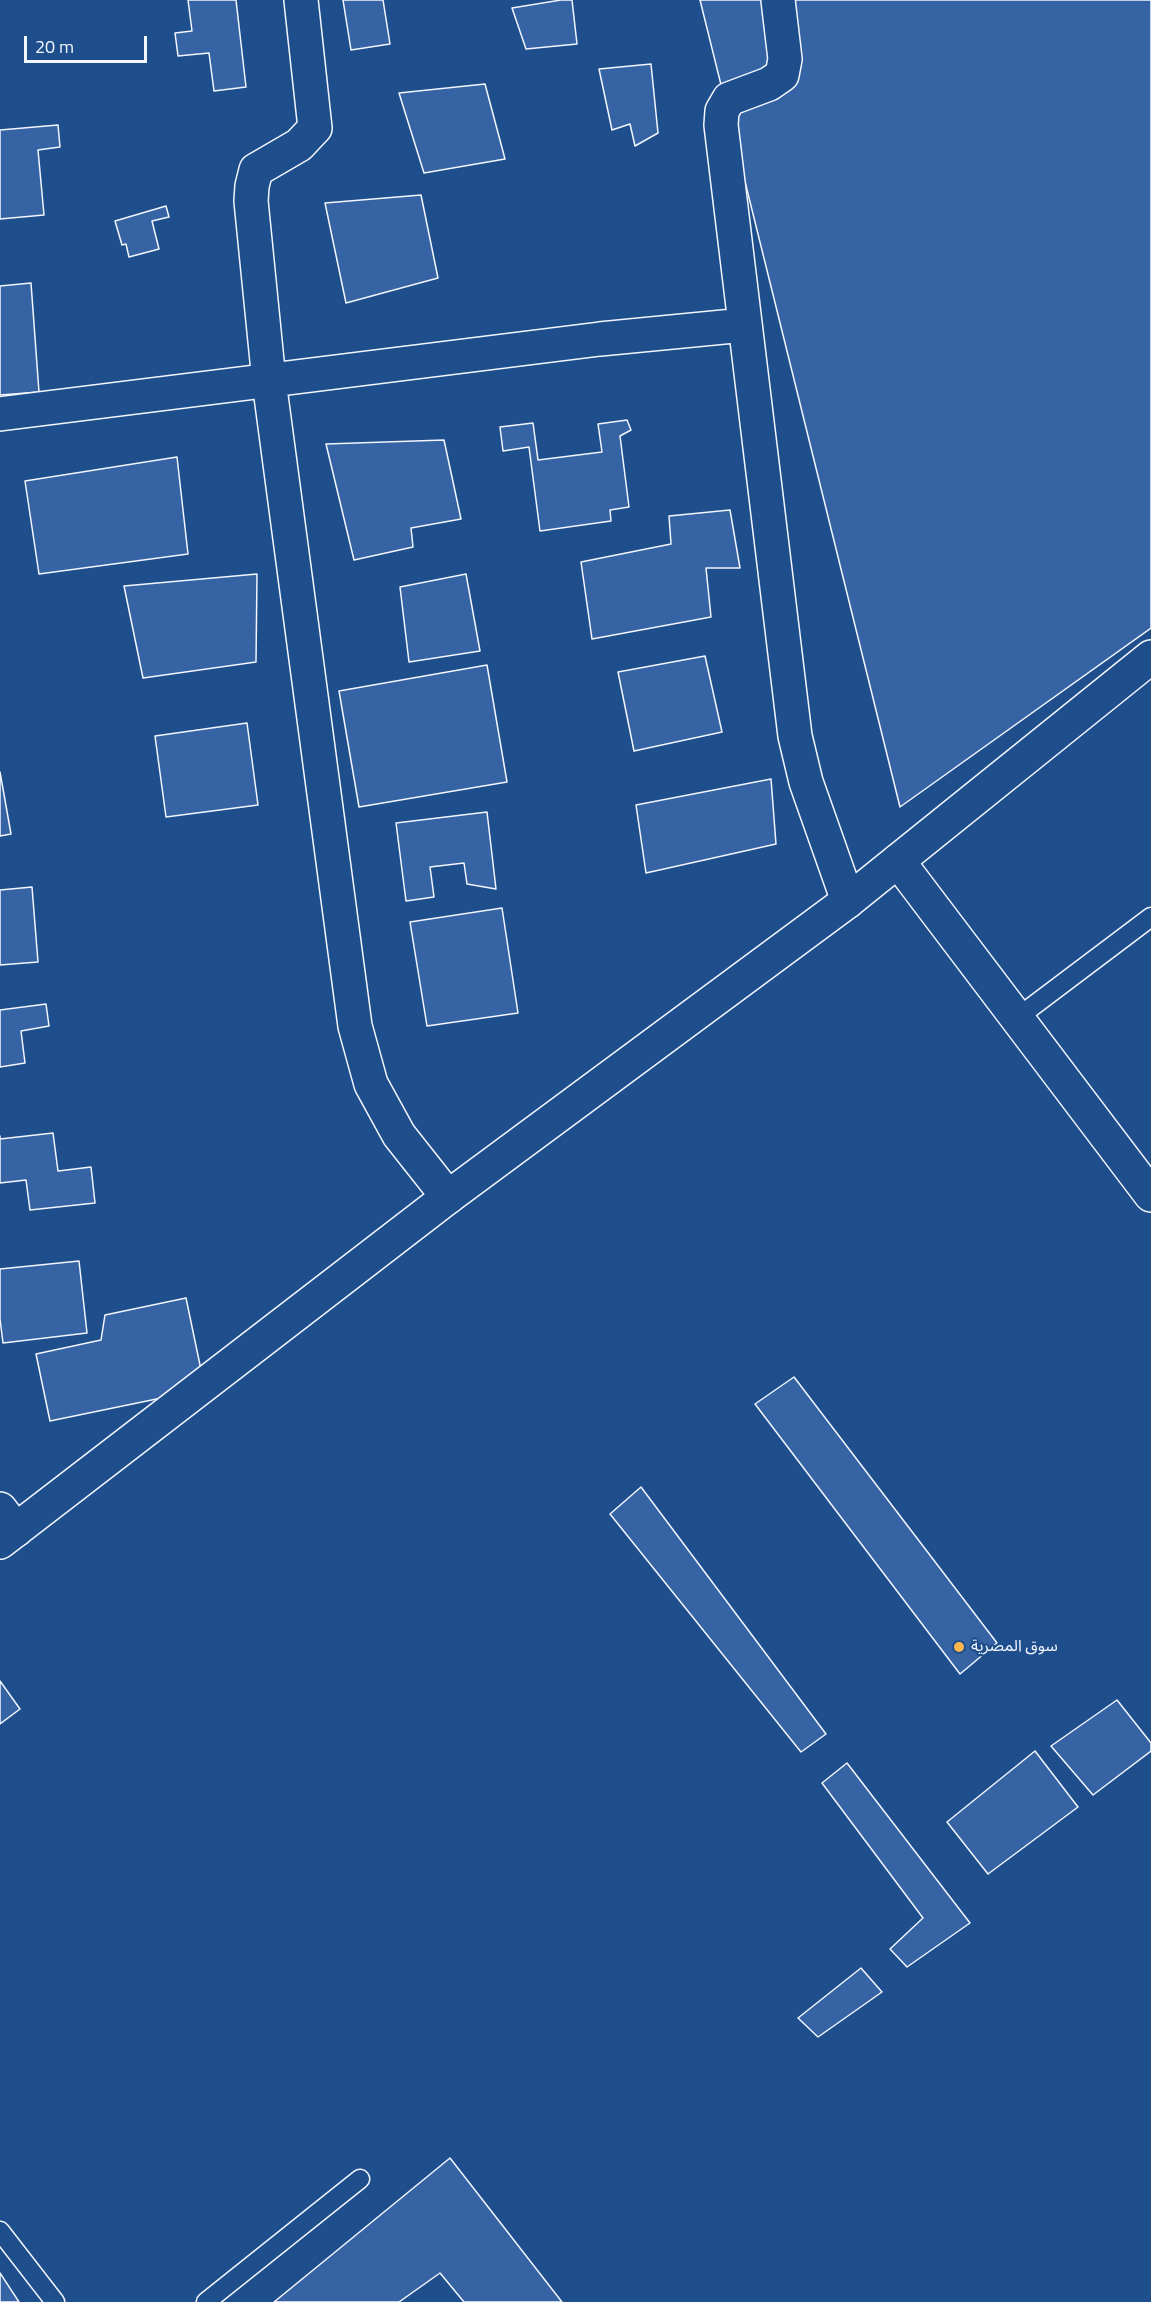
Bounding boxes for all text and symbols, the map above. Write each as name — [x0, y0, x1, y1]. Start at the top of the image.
scale bar — [27, 24, 150, 62]
text: 20 m — [35, 33, 74, 60]
place label: سوق المصرية — [971, 1637, 1058, 1657]
marker: سوق المصرية — [952, 1640, 966, 1654]

